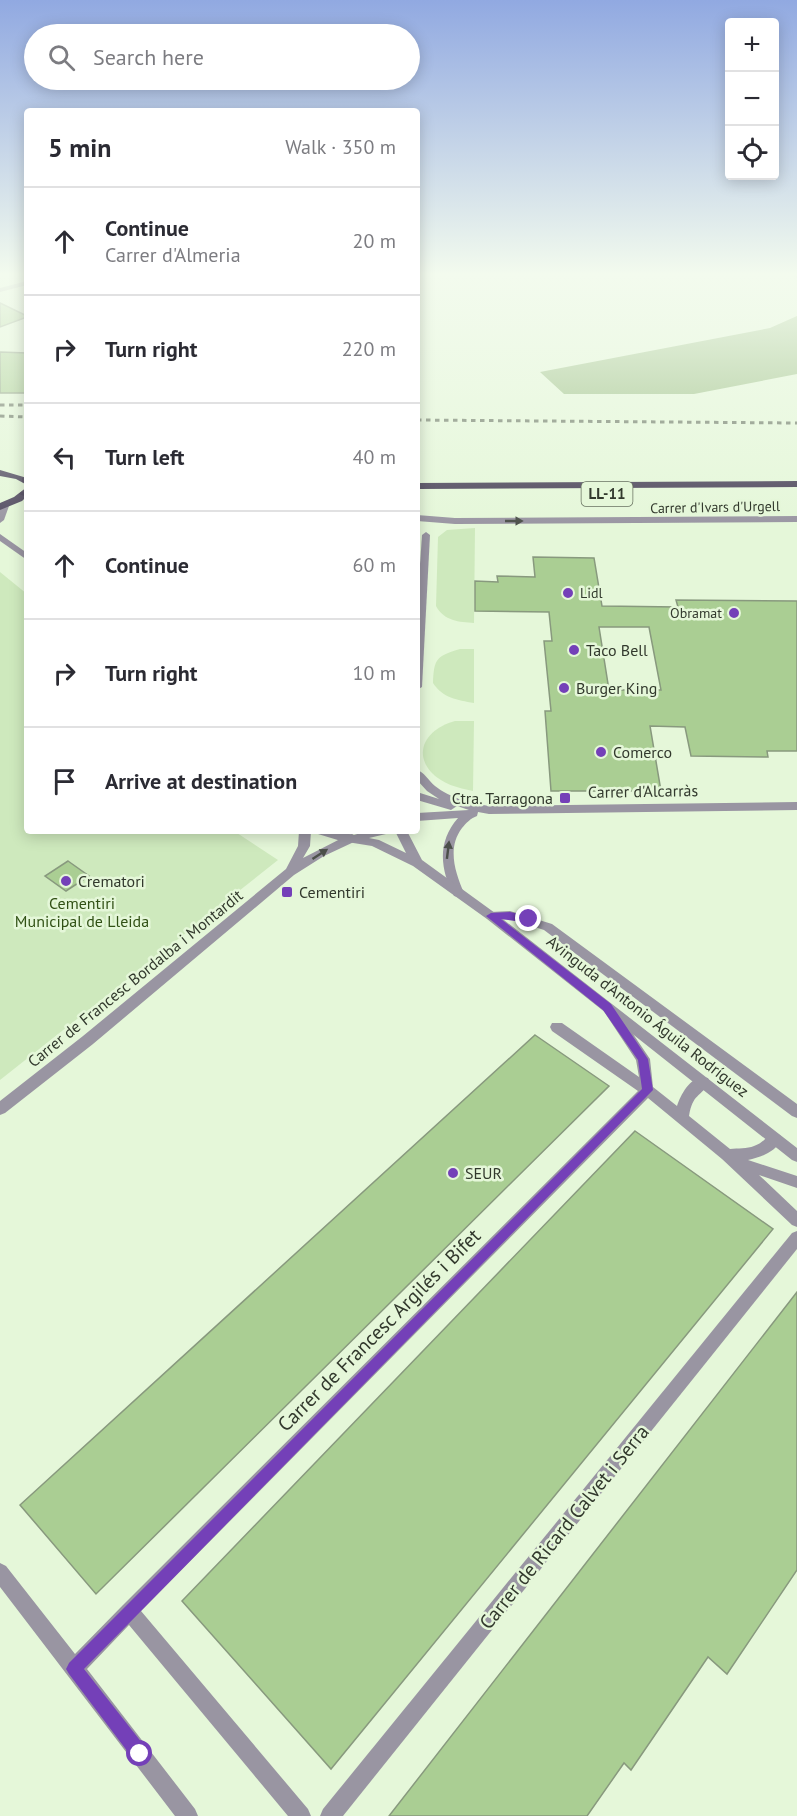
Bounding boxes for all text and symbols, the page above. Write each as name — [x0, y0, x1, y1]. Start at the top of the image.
map controls — [725, 18, 779, 180]
button: + — [725, 18, 779, 72]
search box — [24, 24, 420, 90]
icon: search — [45, 41, 78, 74]
text: Search here — [93, 43, 204, 71]
button: − — [725, 72, 779, 126]
button: locate — [725, 126, 779, 180]
text: 5 min — [48, 131, 111, 164]
text: Walk · 350 m — [285, 134, 396, 160]
text: Continue — [105, 214, 189, 242]
icon: ahead — [48, 225, 81, 258]
text: 20 m — [353, 228, 396, 254]
text: Carrer d'Almeria — [105, 242, 241, 268]
icon: right — [48, 333, 81, 366]
text: Turn right — [105, 335, 197, 363]
text: 220 m — [342, 336, 396, 362]
icon: left — [48, 441, 81, 474]
text: Turn left — [105, 443, 185, 471]
text: 40 m — [353, 444, 396, 470]
road number: LL-11 — [582, 482, 632, 506]
street label: Carrer d'Ivars d'Urgell — [650, 497, 780, 517]
one-way arrow — [504, 516, 523, 526]
icon: ahead — [48, 549, 81, 582]
text: Continue — [105, 551, 189, 579]
text: 60 m — [353, 552, 396, 578]
place label: Lidl — [580, 584, 603, 602]
marker: Lidl — [561, 586, 575, 600]
place label: Obramat — [670, 604, 722, 622]
marker: Obramat — [727, 606, 741, 620]
place label: Taco Bell — [586, 640, 648, 660]
marker: Taco Bell — [567, 643, 581, 657]
icon: right — [48, 657, 81, 690]
text: Turn right — [105, 659, 197, 687]
text: 10 m — [353, 660, 396, 686]
place label: Burger King — [576, 678, 657, 698]
marker: Burger King — [557, 681, 571, 695]
place label: Comerco — [613, 742, 672, 762]
marker: Comerco — [594, 745, 608, 759]
icon: arrive — [48, 765, 81, 798]
text: Arrive at destination — [105, 767, 297, 795]
street label: Carrer d'Alcarràs — [588, 780, 699, 802]
place label: Ctra. Tarragona — [452, 788, 553, 808]
marker: Ctra. Tarragona — [558, 791, 572, 805]
one-way arrow — [444, 841, 453, 860]
one-way arrow — [312, 848, 329, 859]
place label: Crematori — [78, 871, 145, 891]
marker: Crematori — [59, 874, 73, 888]
place label: Cementiri — [299, 882, 365, 902]
street label: Carrer de Francesc Bordalba i Montardit — [23, 885, 247, 1071]
marker: Cementiri — [280, 885, 294, 899]
park label: Cementiri Municipal de Lleida — [15, 893, 149, 931]
route end — [515, 905, 541, 931]
street label: Avinguda d'Antonio Águila Rodríguez — [543, 931, 753, 1101]
place label: SEUR — [465, 1163, 502, 1183]
marker: SEUR — [446, 1166, 460, 1180]
street label: Carrer de Francesc Argilés i Bifet — [272, 1223, 486, 1437]
street label: Carrer de Ricard Calvet i Serra — [473, 1419, 655, 1635]
route start — [126, 1740, 152, 1766]

